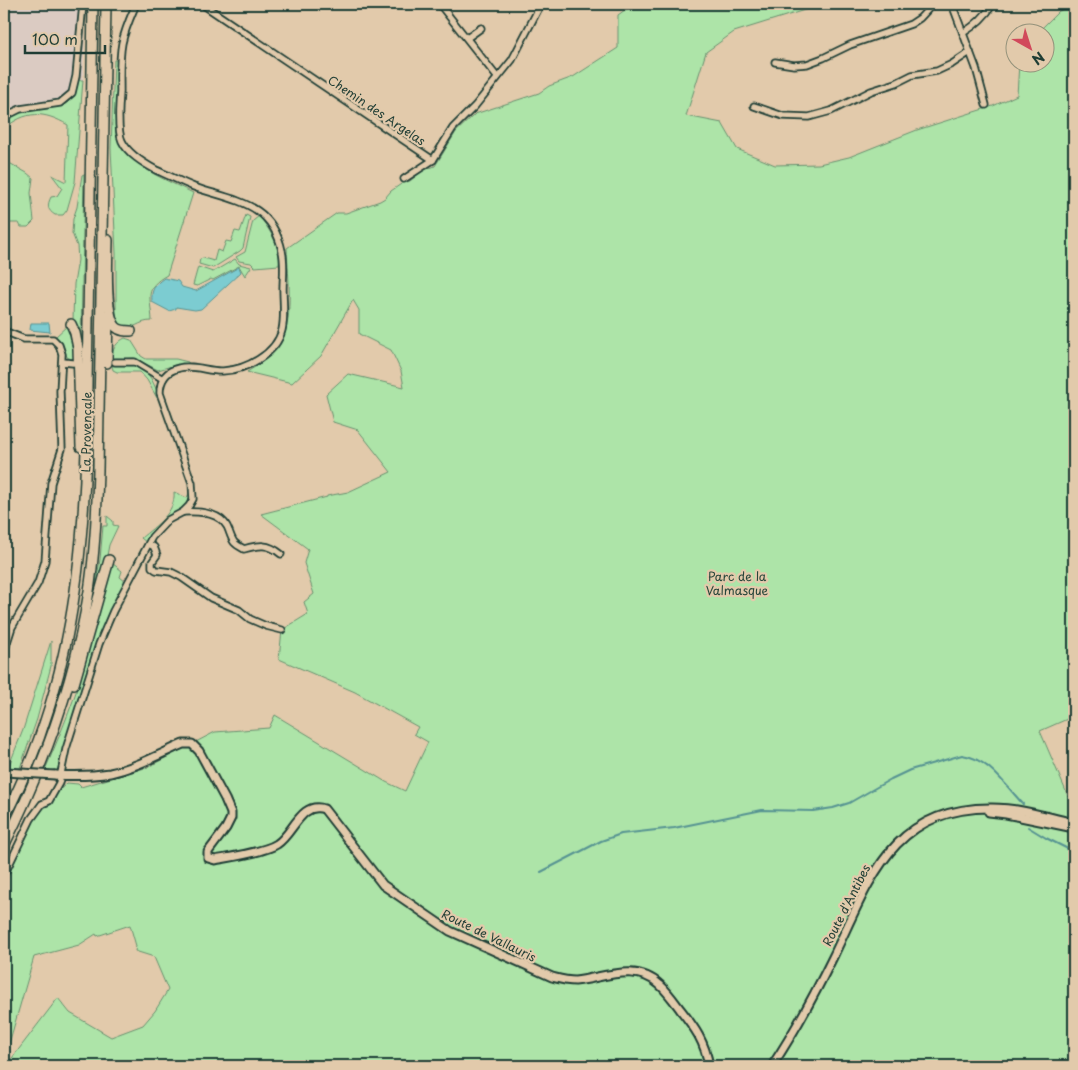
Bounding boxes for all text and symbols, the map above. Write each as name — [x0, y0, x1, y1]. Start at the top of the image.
scale bar — [25, 22, 105, 54]
north arrow — [1006, 22, 1056, 72]
text: 100 m — [32, 27, 78, 50]
text: N — [1028, 47, 1049, 70]
street label: Chemin des Argelas — [325, 71, 430, 150]
street label: La Provençale — [76, 391, 96, 473]
park label: Parc de la Valmasque — [706, 567, 769, 599]
street label: Route d'Antibes — [818, 860, 875, 949]
street label: Route de Vallauris — [439, 904, 540, 966]

